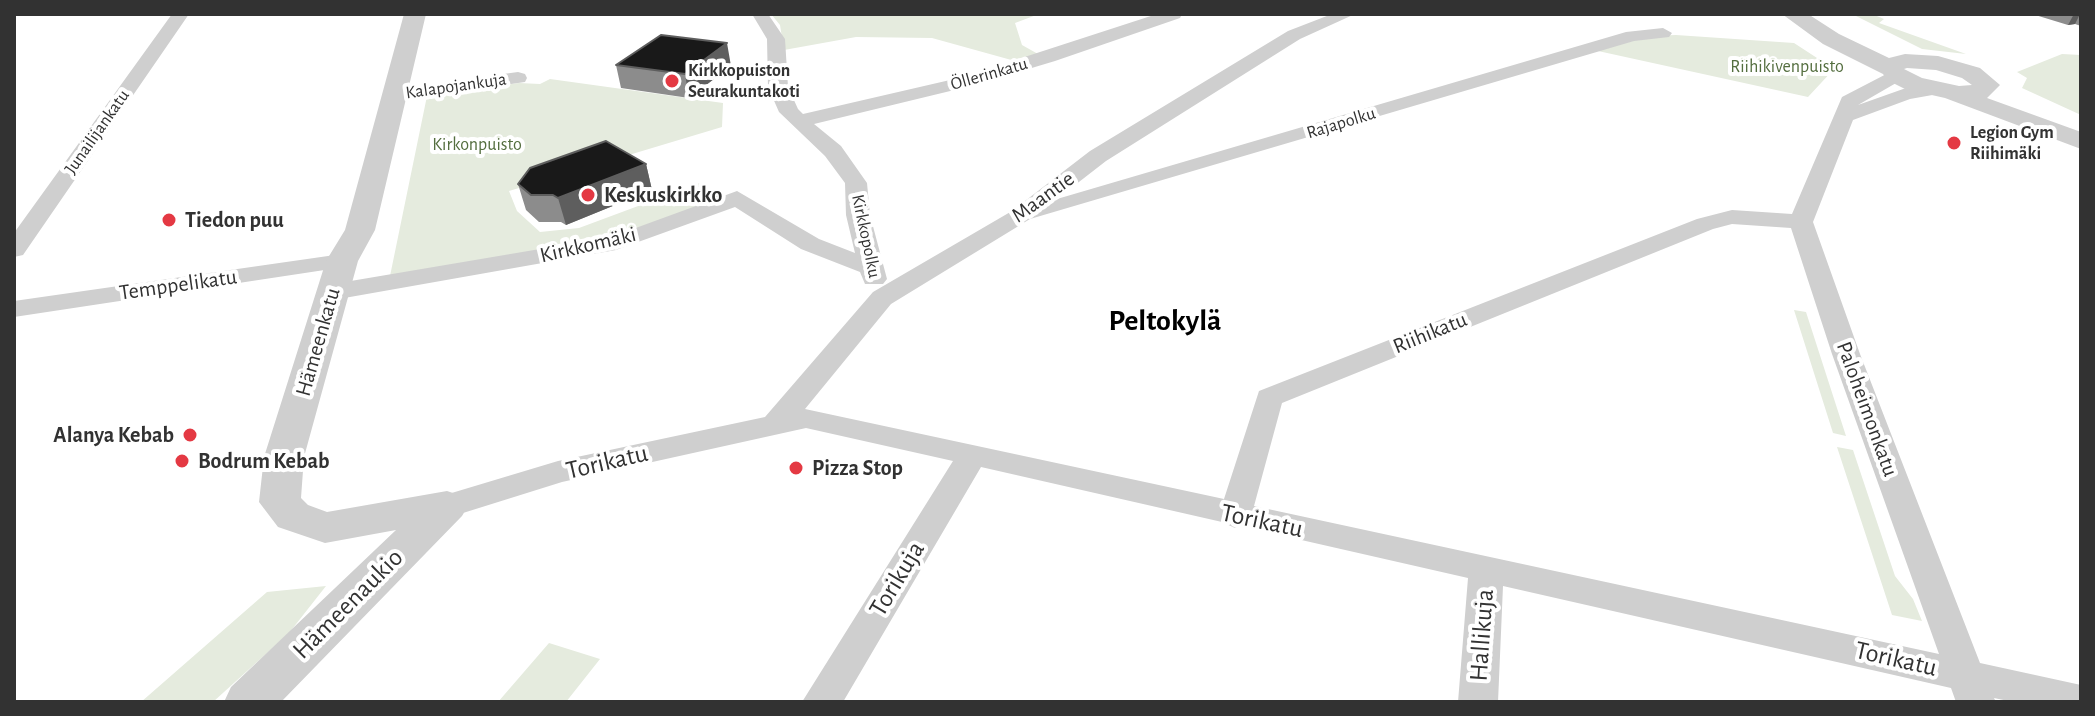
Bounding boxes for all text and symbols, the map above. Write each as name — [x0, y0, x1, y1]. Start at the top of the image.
street label: Öllerinkatu — [948, 53, 1030, 95]
park label: Riihikivenpuisto — [1730, 56, 1844, 78]
place label: Kirkkopuiston Seurakuntakoti — [688, 60, 800, 102]
street label: Kalapojankuja — [404, 68, 508, 104]
marker: Kirkkopuiston Seurakuntakoti — [663, 72, 681, 90]
street label: Junailijankatu — [60, 85, 134, 179]
street label: Rajapolku — [1304, 102, 1378, 144]
place label: Legion Gym Riihimäki — [1970, 122, 2054, 164]
park label: Kirkonpuisto — [432, 134, 522, 156]
marker: Legion Gym Riihimäki — [1945, 134, 1963, 152]
street label: Maantie — [1006, 165, 1080, 229]
place label: Keskuskirkko — [604, 182, 722, 208]
marker: Keskuskirkko — [579, 186, 597, 204]
street label: Kirkkopolku — [847, 192, 885, 280]
place label: Tiedon puu — [185, 207, 284, 233]
marker: Tiedon puu — [160, 211, 178, 229]
street label: Kirkkomäki — [537, 221, 639, 269]
street label: Temppelikatu — [118, 264, 238, 306]
street label: Hämeenkatu — [290, 285, 346, 399]
district label: Peltokylä — [1109, 303, 1221, 339]
street label: Riihikatu — [1389, 306, 1471, 360]
street label: Paloheimonkatu — [1830, 338, 1904, 480]
place label: Alanya Kebab — [53, 422, 174, 448]
marker: Alanya Kebab — [181, 426, 199, 444]
street label: Torikatu — [563, 437, 651, 487]
place label: Bodrum Kebab — [198, 448, 329, 474]
marker: Bodrum Kebab — [173, 452, 191, 470]
place label: Pizza Stop — [812, 455, 903, 481]
marker: Pizza Stop — [787, 459, 805, 477]
street label: Torikatu — [1218, 497, 1306, 545]
street label: Torikuja — [862, 536, 932, 622]
street label: Hämeenaukio — [286, 542, 410, 666]
street label: Hallikuja — [1463, 588, 1501, 682]
street label: Torikatu — [1852, 634, 1940, 684]

